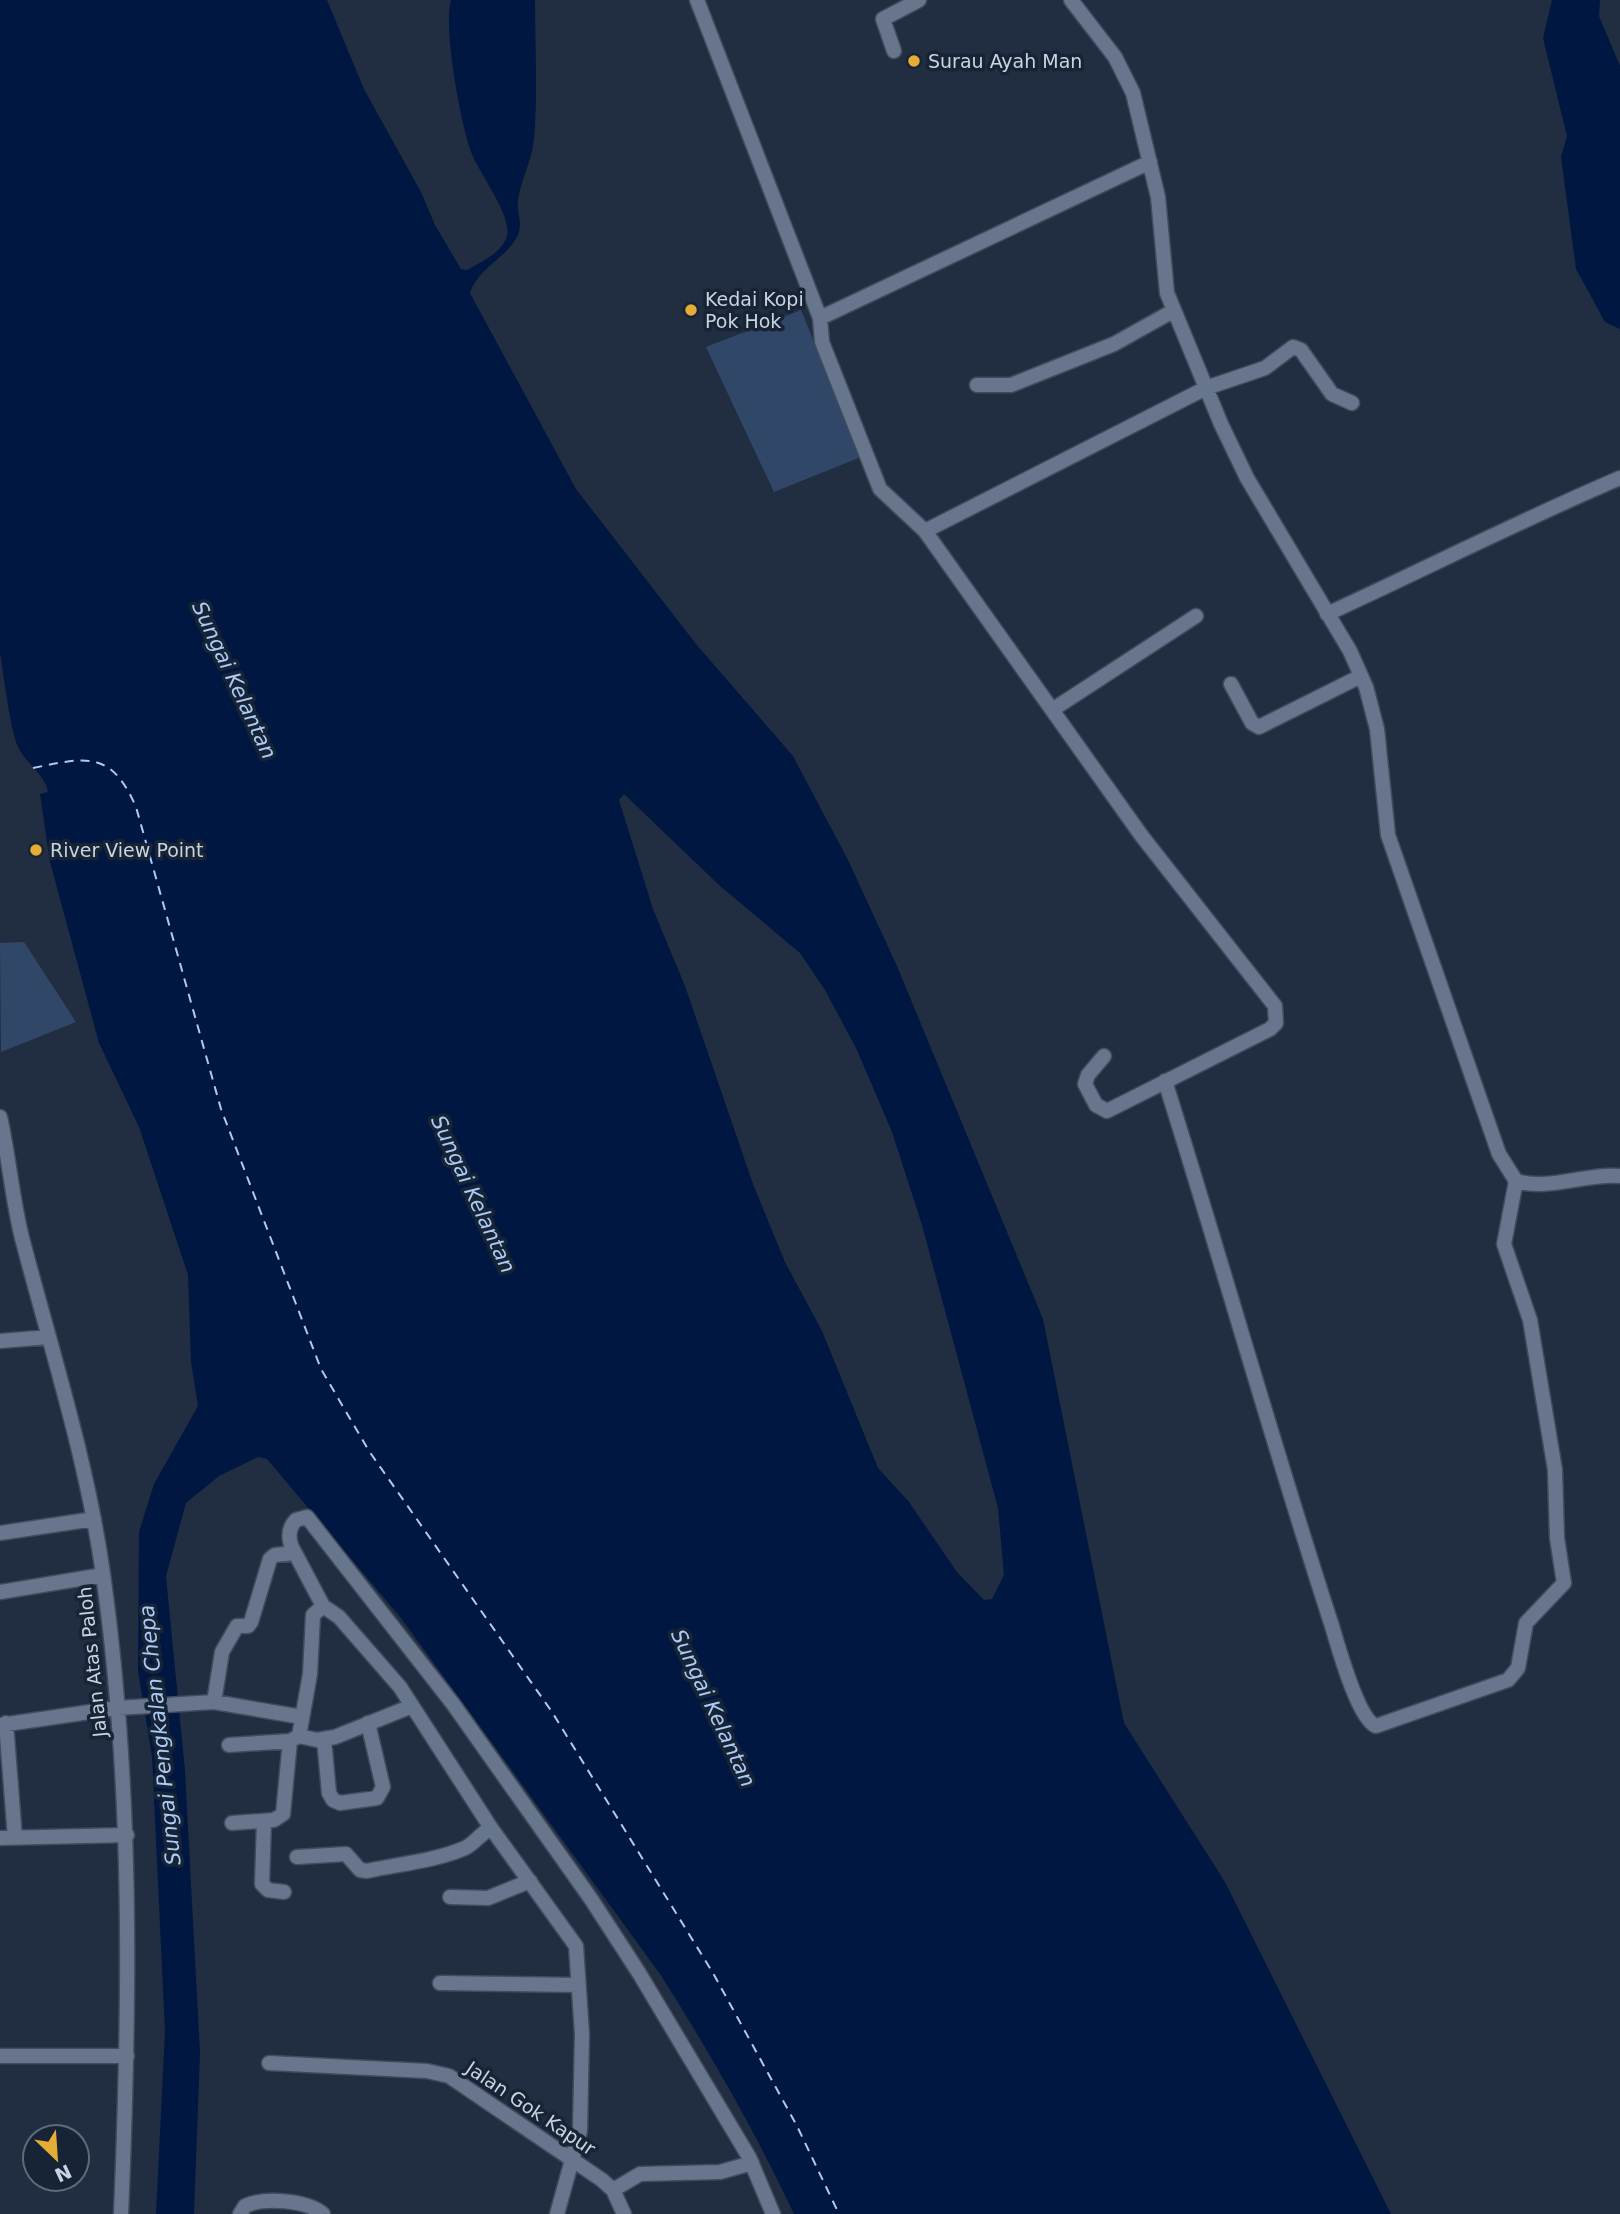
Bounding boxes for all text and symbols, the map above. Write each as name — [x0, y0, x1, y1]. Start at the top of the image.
place label: Surau Ayah Man — [928, 50, 1082, 72]
marker: Surau Ayah Man — [906, 53, 922, 69]
place label: Kedai Kopi Pok Hok — [705, 288, 804, 332]
marker: Kedai Kopi Pok Hok — [683, 302, 699, 318]
water label: Sungai Kelantan — [187, 597, 281, 763]
place label: River View Point — [50, 839, 204, 861]
marker: River View Point — [28, 842, 44, 858]
water label: Sungai Kelantan — [426, 1111, 520, 1277]
street label: Jalan Atas Paloh — [73, 1586, 111, 1739]
water label: Sungai Pengkalan Chepa — [134, 1604, 186, 1866]
water label: Sungai Kelantan — [666, 1625, 760, 1791]
street label: Jalan Gok Kapur — [461, 2056, 600, 2160]
north arrow — [21, 2123, 91, 2193]
text: N — [51, 2160, 75, 2187]

